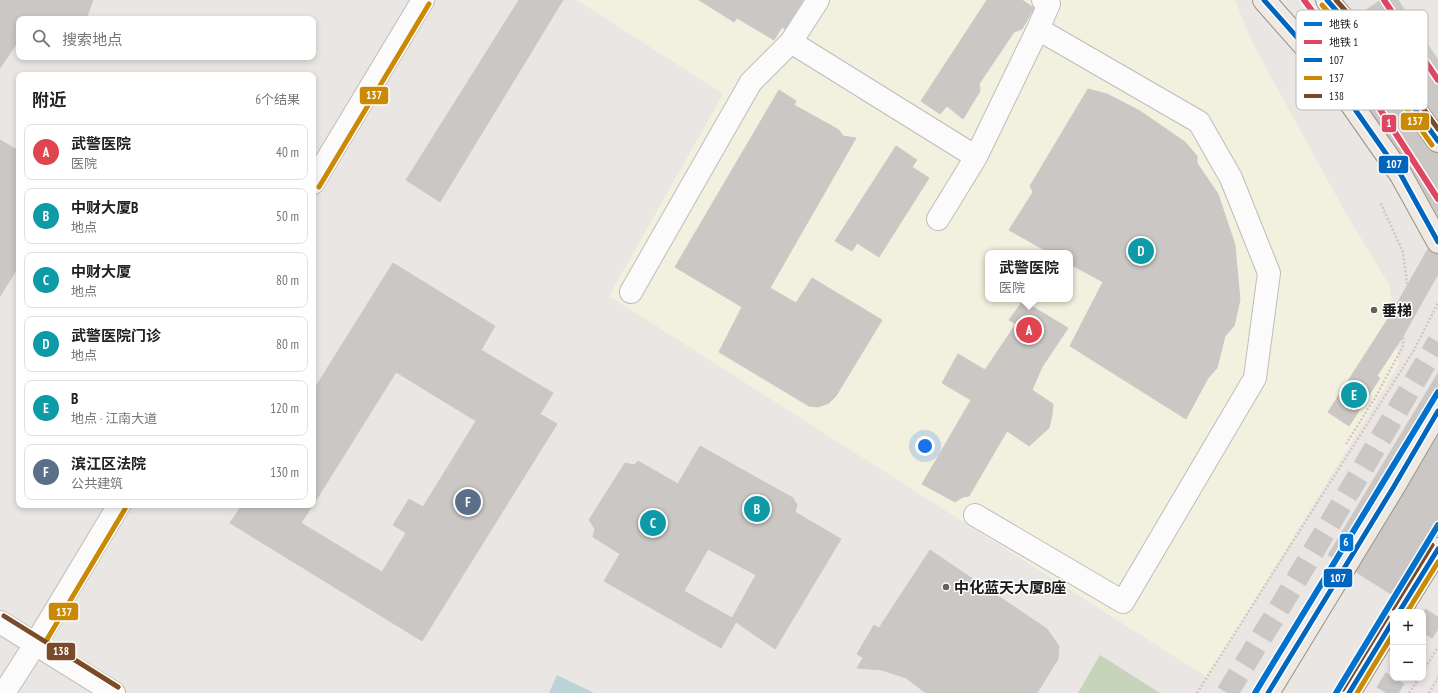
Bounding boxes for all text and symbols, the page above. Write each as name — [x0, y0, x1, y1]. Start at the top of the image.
legend — [1296, 10, 1428, 110]
search box — [16, 16, 316, 60]
text: 地铁 6 — [1329, 17, 1358, 31]
icon: search — [30, 27, 52, 49]
text: 搜索地点 — [62, 30, 122, 49]
text: 地铁 1 — [1329, 35, 1358, 49]
text: 107 — [1329, 53, 1344, 67]
text: 137 — [1329, 71, 1344, 85]
line badge: 137 — [359, 86, 389, 105]
text: 137 — [366, 88, 382, 102]
text: 附近 — [32, 89, 66, 111]
text: 138 — [1329, 89, 1344, 103]
text: 6个结果 — [255, 91, 300, 108]
line badge: 137 — [1400, 112, 1430, 131]
line badge: 1 — [1381, 114, 1397, 133]
text: 137 — [1407, 114, 1423, 128]
text: 1 — [1386, 116, 1392, 130]
text: 武警医院 — [71, 134, 131, 153]
text: A — [43, 144, 49, 161]
text: 40 m — [276, 144, 299, 161]
text: 医院 — [71, 155, 97, 172]
line badge: 107 — [1378, 155, 1409, 174]
text: 107 — [1386, 157, 1402, 171]
text: 中财大厦B — [71, 198, 138, 217]
text: B — [43, 208, 49, 225]
text: 50 m — [276, 208, 299, 225]
text: 地点 — [71, 219, 97, 236]
pin: D — [1128, 236, 1154, 266]
popup — [985, 250, 1073, 302]
text: 武警医院 — [999, 258, 1059, 277]
text: 中财大厦 — [71, 262, 131, 281]
text: C — [43, 272, 49, 289]
text: 80 m — [276, 272, 299, 289]
text: 医院 — [999, 279, 1025, 296]
text: 地点 — [71, 283, 97, 300]
place label: 垂梯 — [1382, 301, 1412, 320]
marker: 垂梯 — [1369, 305, 1379, 315]
pin: A — [1016, 315, 1042, 345]
text: 武警医院门诊 — [71, 326, 161, 345]
text: D — [43, 336, 49, 353]
text: 80 m — [276, 336, 299, 353]
text: 地点 — [71, 347, 97, 364]
pin: E — [1341, 380, 1367, 410]
text: B — [71, 389, 78, 408]
text: E — [43, 400, 49, 417]
text: 120 m — [270, 400, 299, 417]
text: 地点 · 江南大道 — [71, 410, 157, 427]
your location — [915, 436, 935, 456]
text: 滨江区法院 — [71, 454, 146, 473]
text: F — [43, 464, 49, 481]
text: 130 m — [270, 464, 299, 481]
text: 公共建筑 — [71, 475, 123, 492]
pin: F — [455, 487, 481, 517]
pin: B — [744, 494, 770, 524]
pin: C — [640, 508, 666, 538]
line badge: 6 — [1339, 533, 1354, 552]
text: 6 — [1343, 535, 1349, 549]
line badge: 107 — [1323, 568, 1353, 588]
text: 107 — [1330, 571, 1346, 585]
place label: 中化蓝天大厦B座 — [954, 578, 1066, 597]
marker: 中化蓝天大厦B座 — [941, 582, 951, 592]
line badge: 137 — [48, 602, 79, 621]
text: 137 — [56, 605, 72, 619]
map controls — [1390, 609, 1426, 681]
button: + — [1390, 609, 1426, 645]
line badge: 138 — [46, 642, 76, 661]
text: 138 — [53, 644, 69, 658]
button: − — [1390, 645, 1426, 681]

